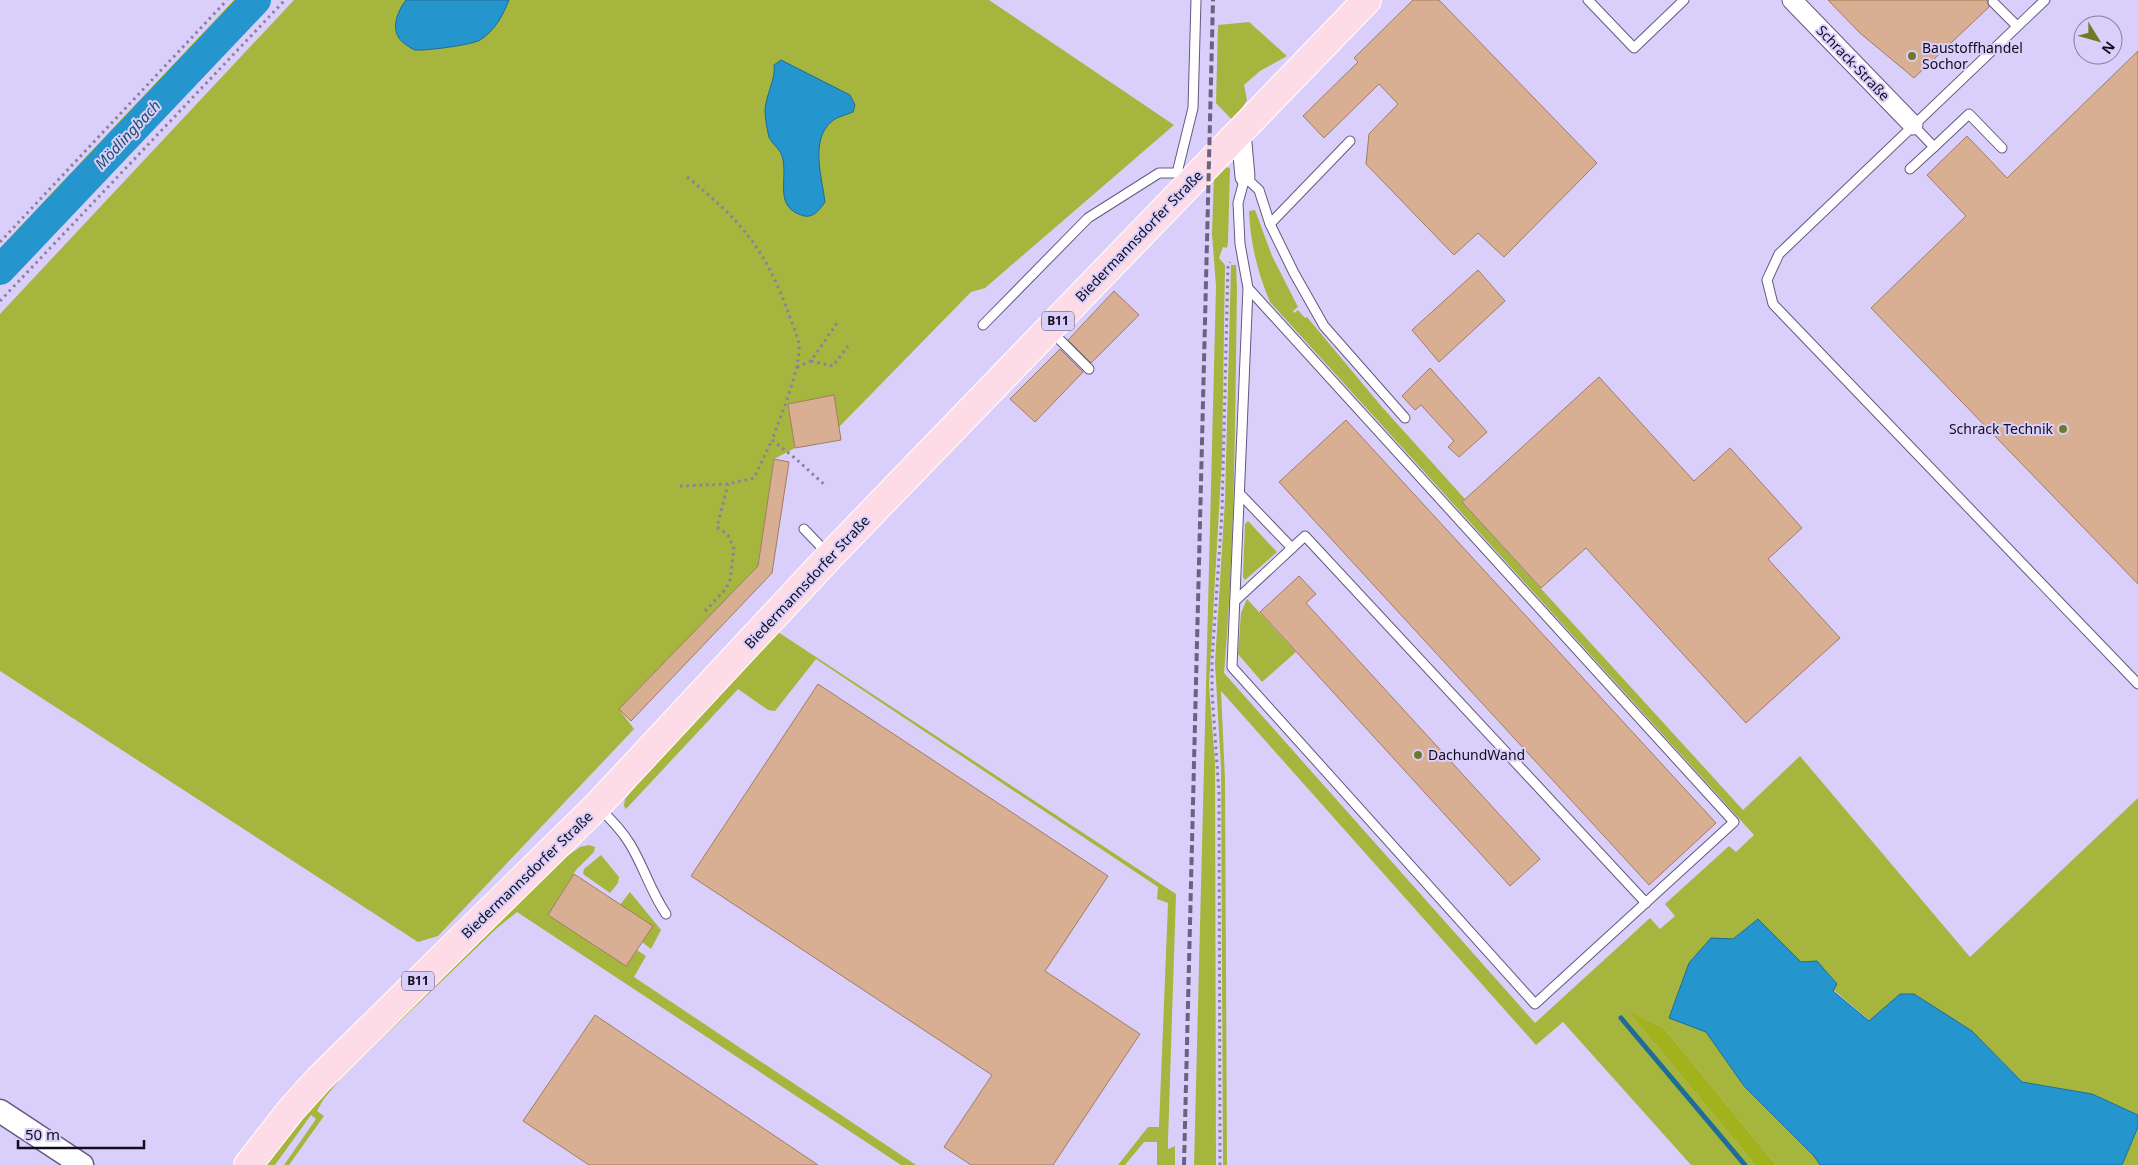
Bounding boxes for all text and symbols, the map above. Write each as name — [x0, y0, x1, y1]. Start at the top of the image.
north arrow — [2073, 15, 2123, 65]
street label: Schrack-Straße — [1813, 21, 1894, 105]
place label: Baustoffhandel Sochor — [1922, 38, 2023, 73]
text: N — [2098, 38, 2120, 58]
marker: Baustoffhandel Sochor — [1906, 50, 1918, 62]
water label: Mödlingbach — [90, 95, 164, 173]
street label: Biedermannsdorfer Straße — [1071, 166, 1207, 305]
road number: B11 — [1042, 312, 1074, 331]
place label: Schrack Technik — [1949, 419, 2054, 438]
marker: Schrack Technik — [2057, 423, 2069, 435]
street label: Biedermannsdorfer Straße — [740, 511, 874, 652]
place label: DachundWand — [1428, 745, 1525, 764]
marker: DachundWand — [1412, 749, 1424, 761]
street label: Biedermannsdorfer Straße — [457, 807, 597, 942]
road number: B11 — [402, 971, 434, 990]
scale bar — [18, 1118, 144, 1150]
text: 50 m — [25, 1124, 60, 1144]

